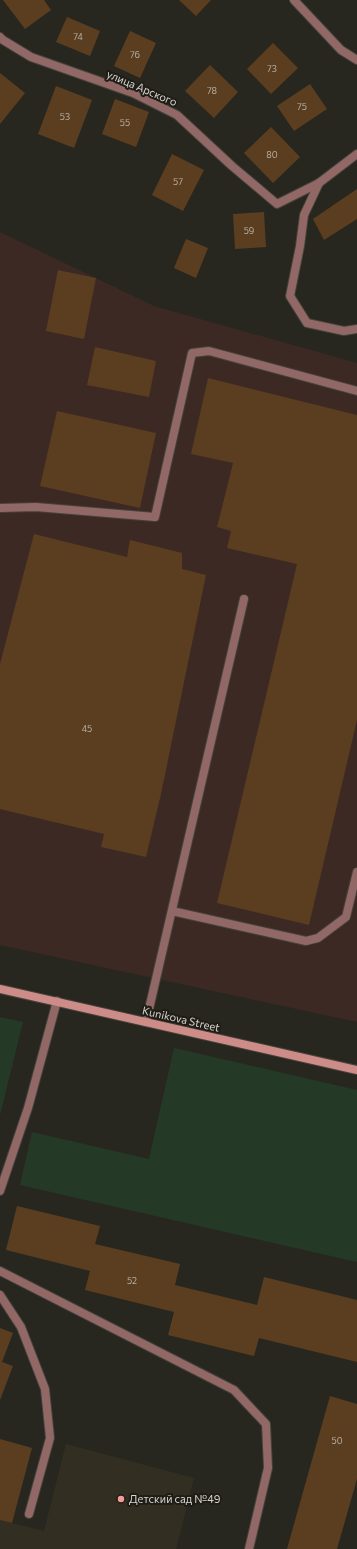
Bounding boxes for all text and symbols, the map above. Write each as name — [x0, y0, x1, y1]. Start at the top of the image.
house number: 74 — [73, 31, 83, 42]
house number: 76 — [130, 49, 140, 60]
house number: 73 — [267, 63, 277, 74]
street label: улица Арского — [105, 67, 180, 108]
house number: 78 — [207, 85, 217, 96]
house number: 75 — [297, 101, 307, 112]
house number: 53 — [60, 111, 70, 122]
house number: 55 — [120, 117, 130, 128]
house number: 80 — [266, 149, 278, 160]
house number: 57 — [173, 176, 183, 187]
house number: 59 — [244, 225, 254, 236]
house number: 45 — [82, 723, 92, 734]
street label: Kunikova Street — [141, 1003, 222, 1034]
house number: 52 — [127, 1275, 137, 1286]
house number: 50 — [331, 1435, 343, 1446]
place label: Детский сад №49 — [129, 1492, 221, 1505]
marker: Детский сад №49 — [116, 1494, 126, 1504]

